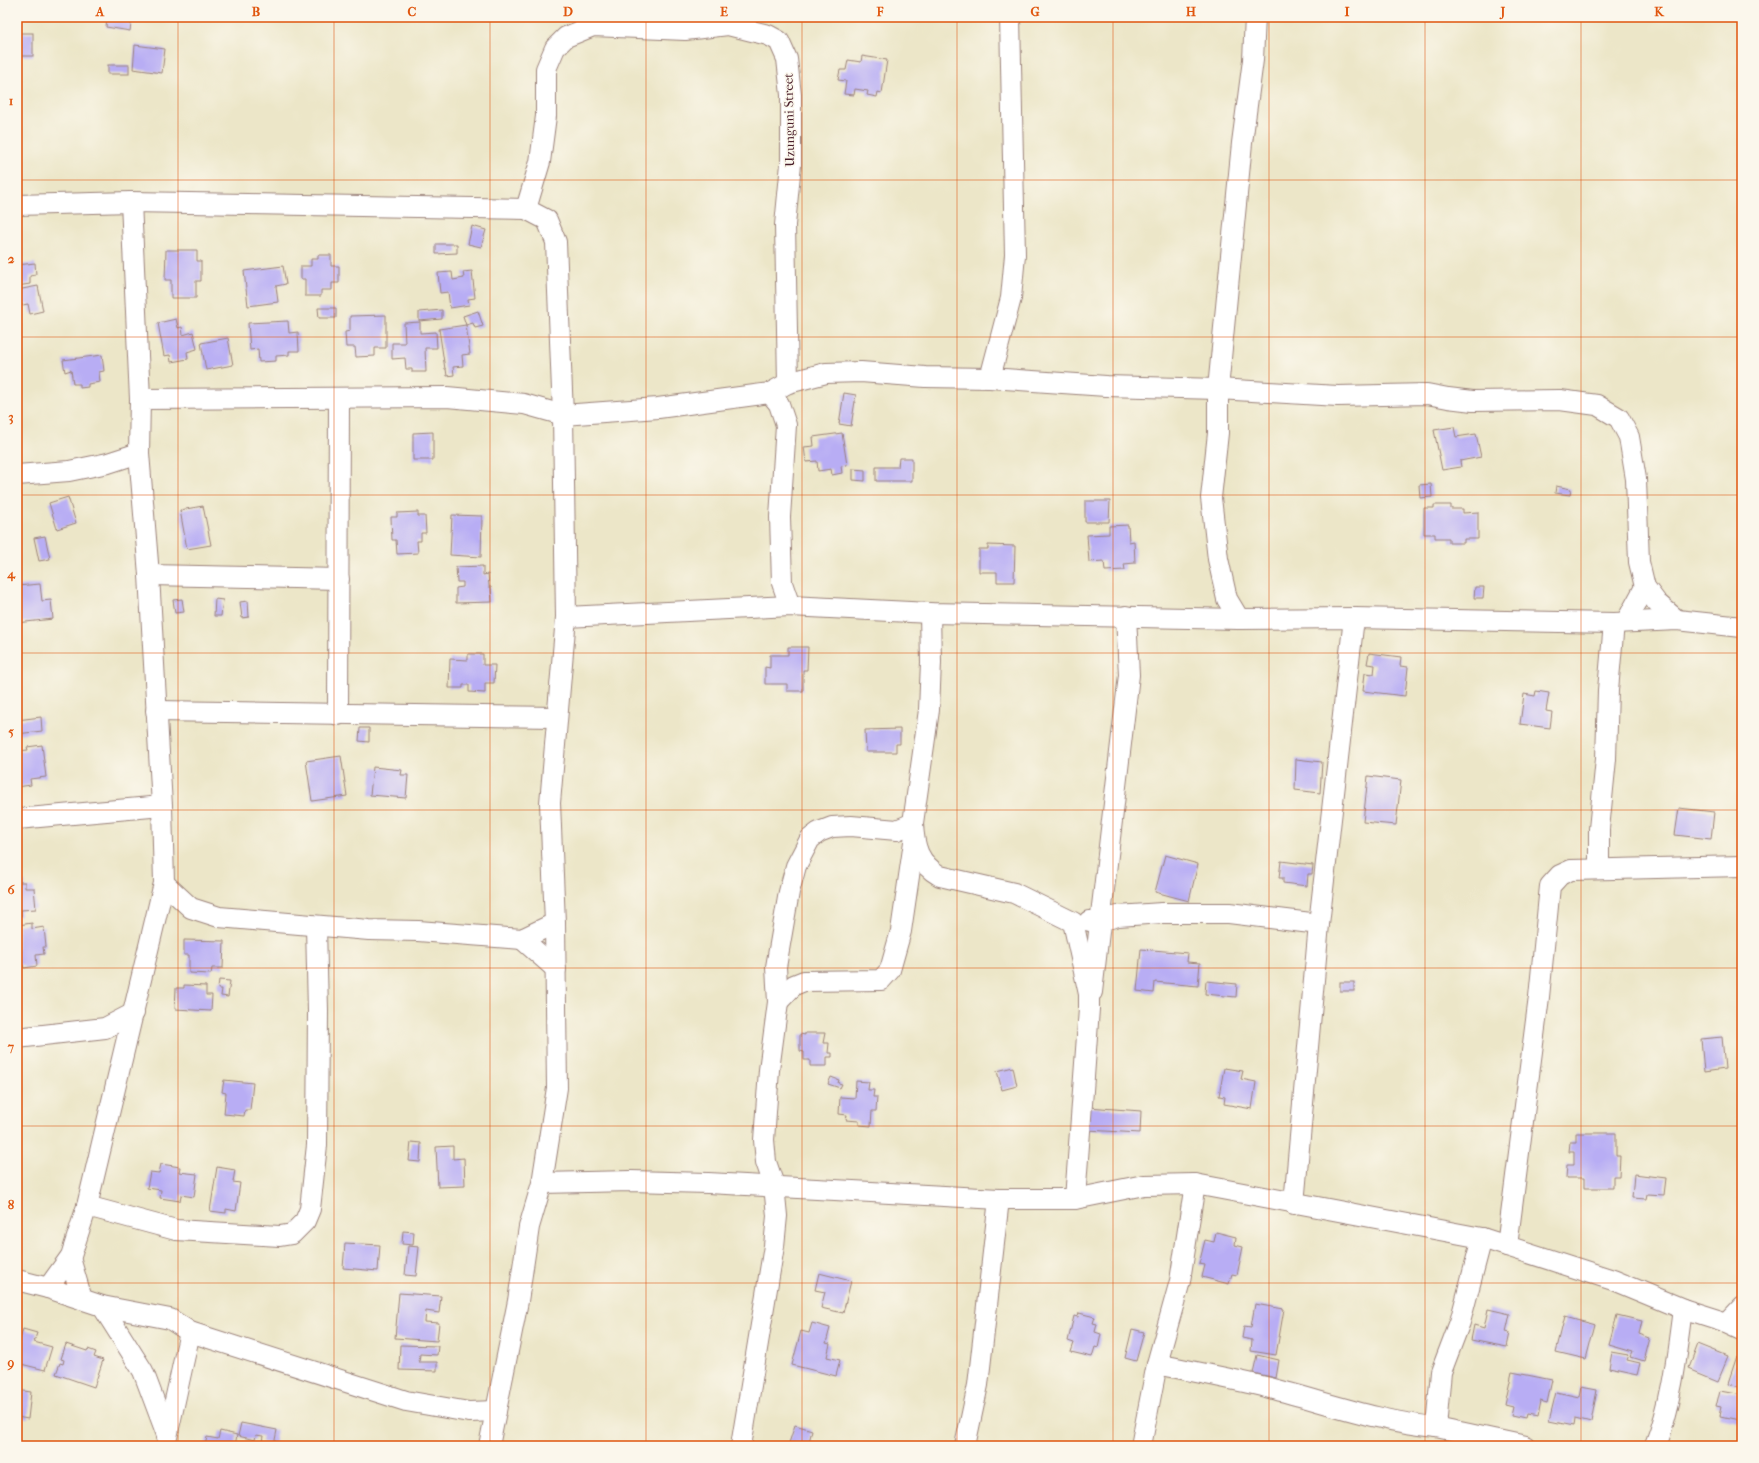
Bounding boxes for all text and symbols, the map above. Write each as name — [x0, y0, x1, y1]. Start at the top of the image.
text: A — [95, 4, 105, 19]
text: B — [252, 4, 261, 19]
text: C — [408, 4, 417, 19]
text: D — [563, 4, 573, 19]
text: E — [720, 4, 728, 19]
text: F — [876, 4, 884, 19]
text: G — [1030, 4, 1040, 19]
text: H — [1186, 4, 1197, 19]
text: I — [1344, 4, 1350, 19]
text: J — [1499, 4, 1506, 20]
text: K — [1654, 4, 1665, 19]
street label: Uzunguni Street — [781, 73, 797, 167]
text: 1 — [9, 93, 14, 108]
text: 2 — [8, 251, 15, 266]
text: 3 — [8, 409, 14, 425]
text: 4 — [6, 566, 16, 582]
text: 5 — [8, 724, 14, 739]
text: 6 — [7, 882, 15, 897]
text: 7 — [7, 1039, 15, 1054]
text: 8 — [8, 1197, 15, 1212]
text: 9 — [7, 1355, 15, 1371]

